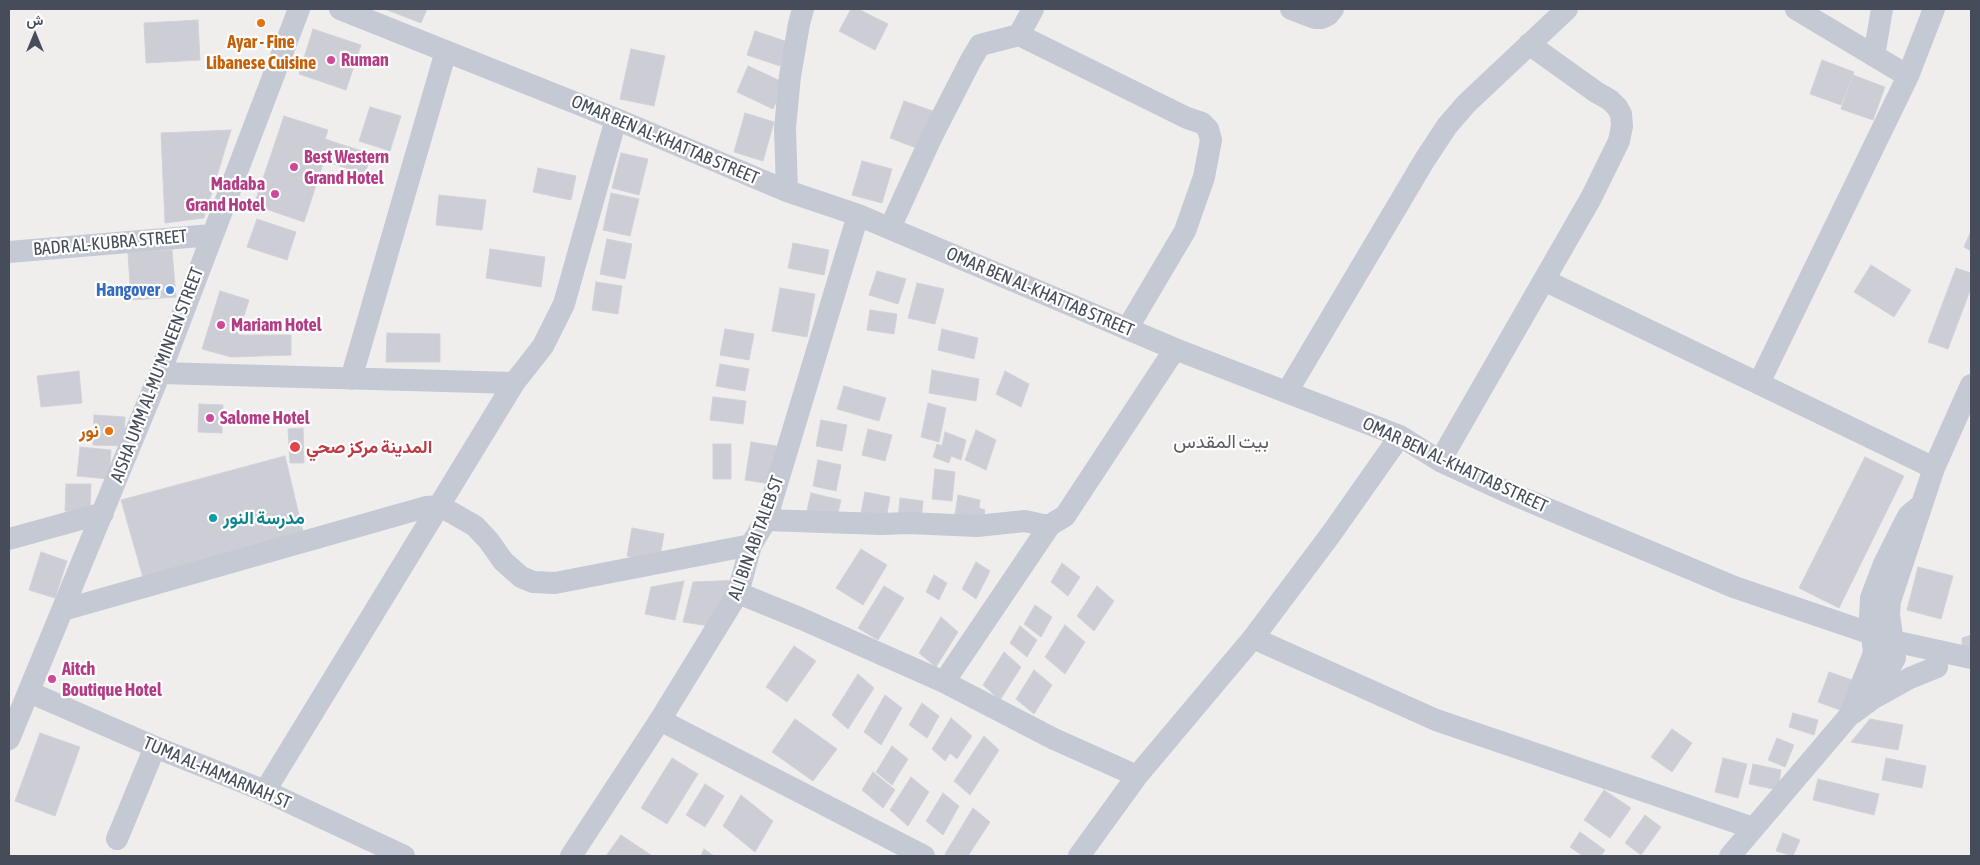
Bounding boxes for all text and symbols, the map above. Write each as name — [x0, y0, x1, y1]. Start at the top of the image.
north arrow — [10, 10, 60, 60]
text: ش — [27, 12, 43, 28]
marker: Ayar - Fine Libanese Cuisine — [255, 17, 267, 29]
place label: Ayar - Fine Libanese Cuisine — [206, 31, 316, 74]
place label: Ruman — [341, 49, 389, 71]
marker: Ruman — [325, 54, 337, 66]
street label: OMAR BEN AL-KHATTAB STREET — [568, 91, 762, 189]
place label: Best Western Grand Hotel — [304, 146, 389, 188]
marker: Best Western Grand Hotel — [288, 161, 300, 173]
place label: Madaba Grand Hotel — [186, 173, 265, 215]
marker: Madaba Grand Hotel — [269, 188, 281, 200]
street label: BADR AL-KUBRA STREET — [32, 226, 188, 260]
street label: OMAR BEN AL-KHATTAB STREET — [943, 243, 1137, 341]
street label: AISHA UMM AL-MU'MINEEN STREET — [106, 265, 208, 485]
place label: Hangover — [96, 279, 160, 301]
marker: Hangover — [164, 284, 176, 296]
place label: Mariam Hotel — [231, 314, 322, 336]
marker: Mariam Hotel — [215, 319, 227, 331]
place label: Salome Hotel — [220, 407, 309, 429]
marker: Salome Hotel — [204, 412, 216, 424]
street label: OMAR BEN AL-KHATTAB STREET — [1359, 413, 1551, 517]
place label: نور — [79, 420, 99, 442]
marker: نور — [103, 425, 115, 437]
district label: بيت المقدس — [1173, 431, 1269, 453]
place label: المدينة مركز صحي — [306, 436, 432, 458]
marker: المدينة مركز صحي — [288, 440, 302, 454]
street label: ALI BIN ABI TALEB ST — [724, 473, 788, 603]
place label: مدرسة النور — [223, 507, 305, 529]
marker: مدرسة النور — [207, 512, 219, 524]
place label: Aitch Boutique Hotel — [62, 658, 162, 701]
marker: Aitch Boutique Hotel — [46, 673, 58, 685]
street label: TUMA AL-HAMARNAH ST — [140, 732, 294, 814]

